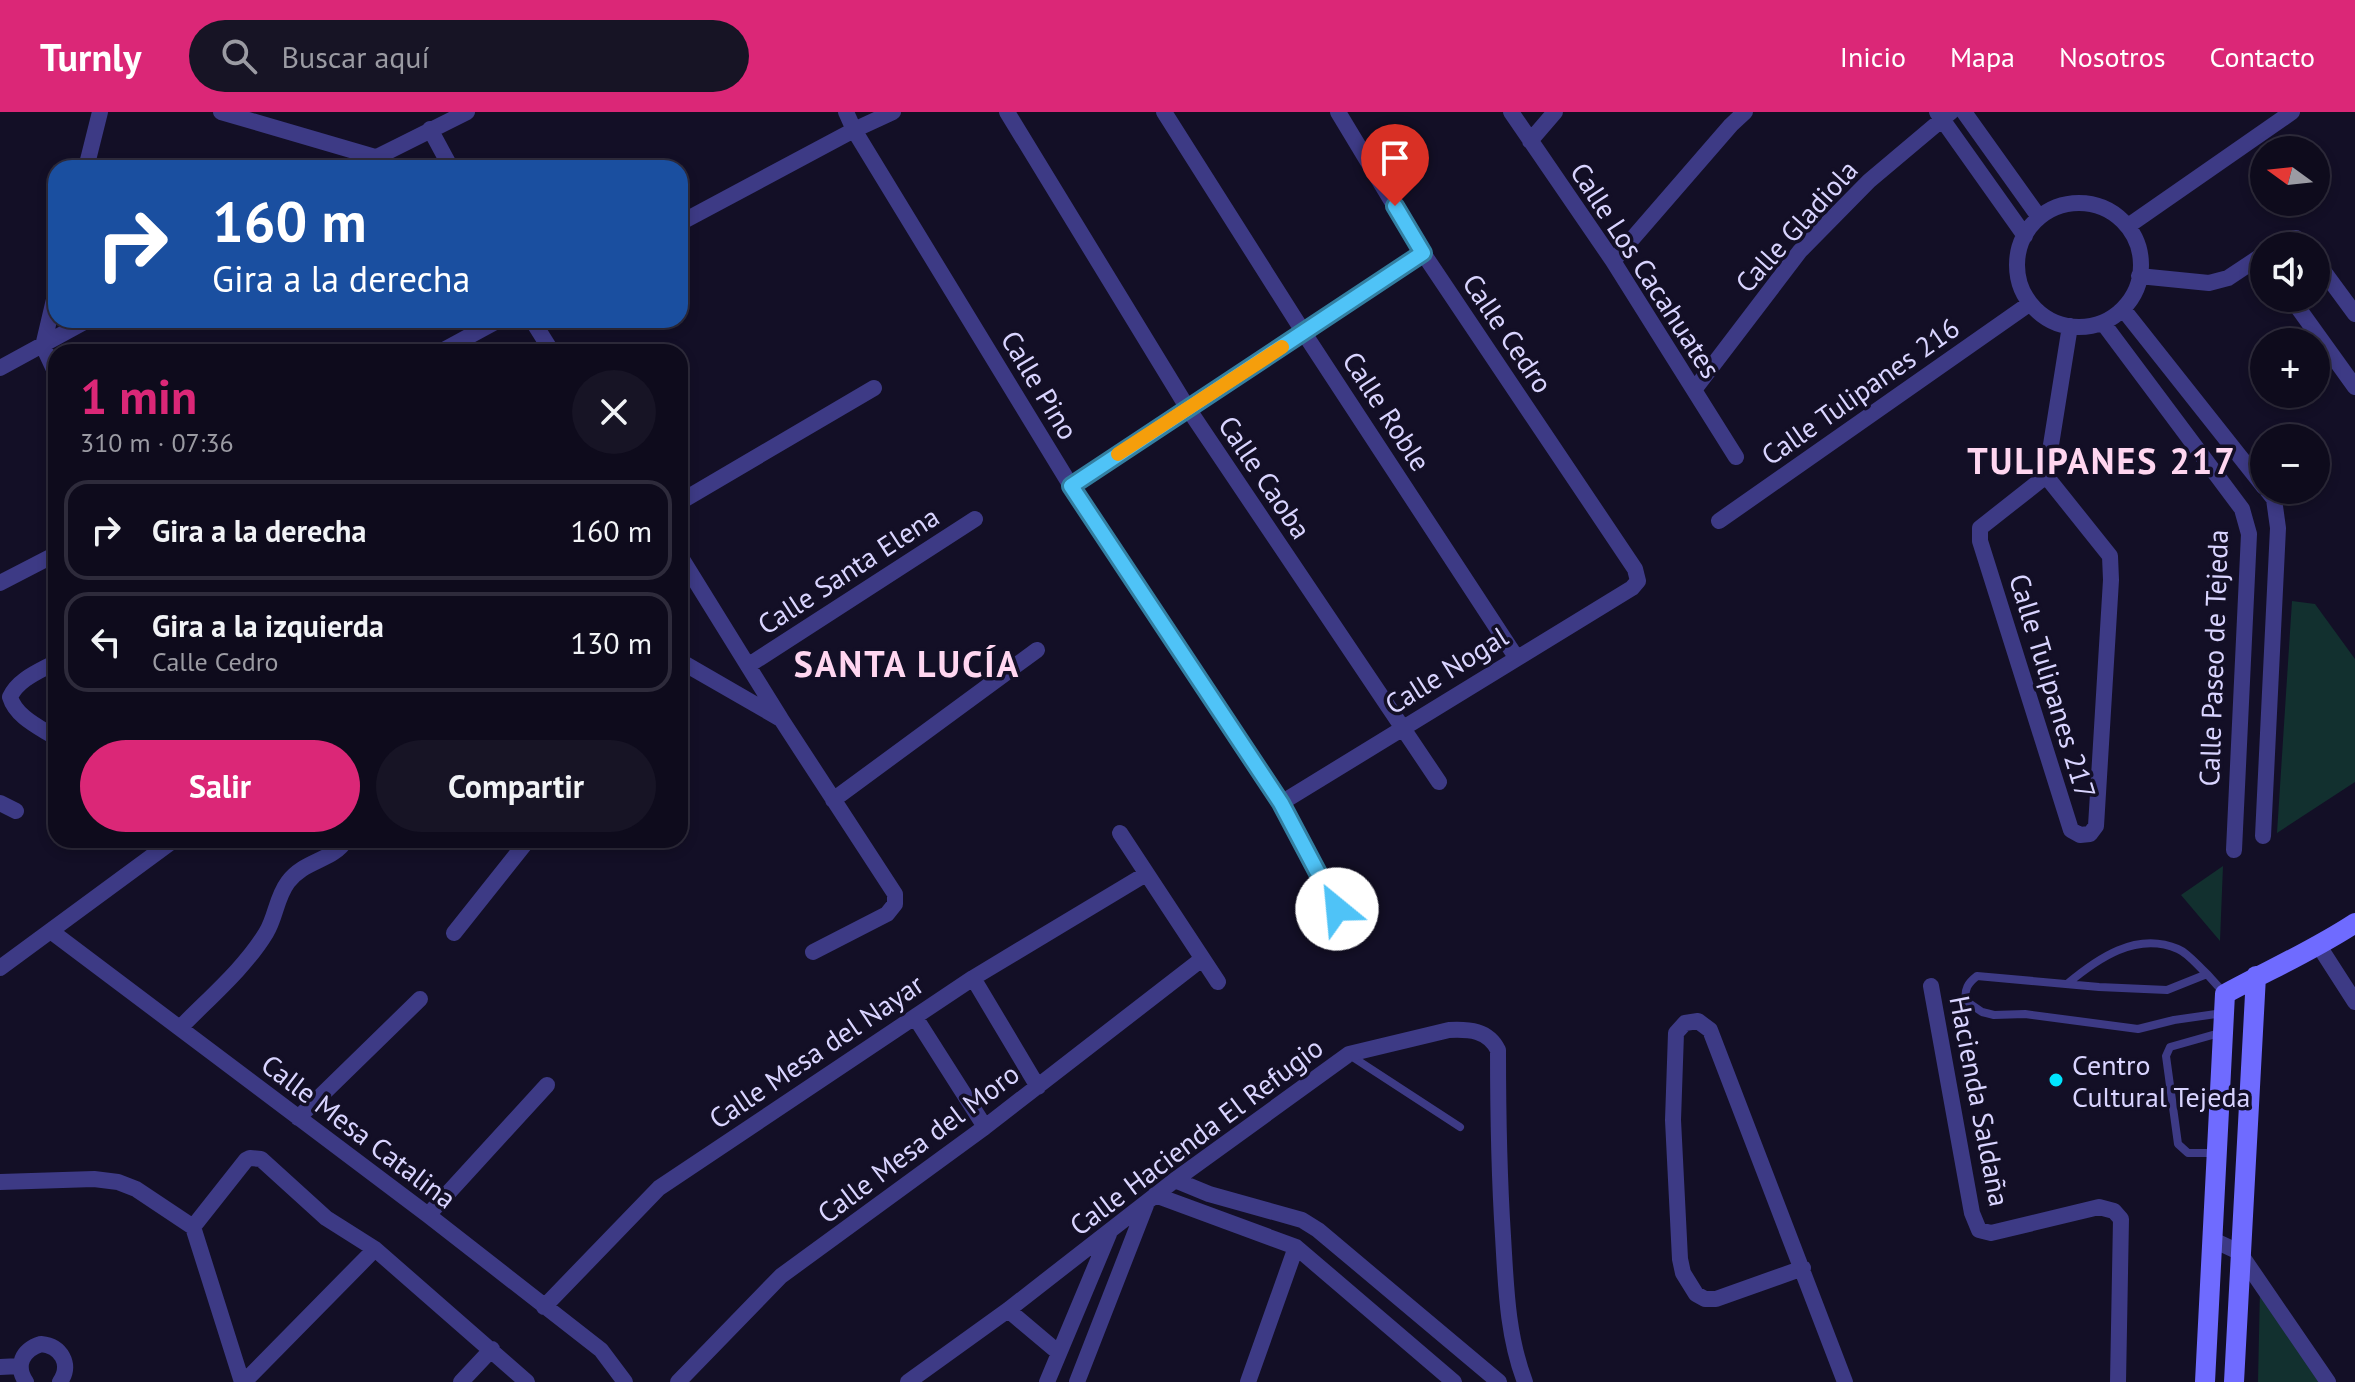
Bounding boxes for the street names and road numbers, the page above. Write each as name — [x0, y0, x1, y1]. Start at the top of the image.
street label: Calle Gladiola — [1727, 152, 1865, 300]
street label: Calle Los Cacahuates — [1562, 155, 1730, 385]
street label: Calle Cedro — [1455, 266, 1561, 400]
street label: Calle Tulipanes 216 — [1754, 309, 1966, 473]
street label: Calle Pino — [993, 324, 1087, 446]
street label: Calle Roble — [1335, 344, 1439, 478]
street label: Calle Caoba — [1210, 408, 1320, 546]
street label: Calle Santa Elena — [750, 498, 946, 642]
street label: Calle Paseo de Tejeda — [2190, 529, 2236, 787]
street label: Calle Tulipanes 217 — [2001, 569, 2105, 803]
street label: Calle Nogal — [1378, 618, 1514, 722]
street label: Calle Mesa del Nayar — [702, 965, 931, 1137]
street label: Hacienda Saldaña — [1941, 992, 2019, 1210]
street label: Calle Hacienda El Refugio — [1062, 1029, 1330, 1243]
street label: Calle Mesa Catalina — [254, 1046, 464, 1216]
street label: Calle Mesa del Moro — [810, 1055, 1026, 1231]

